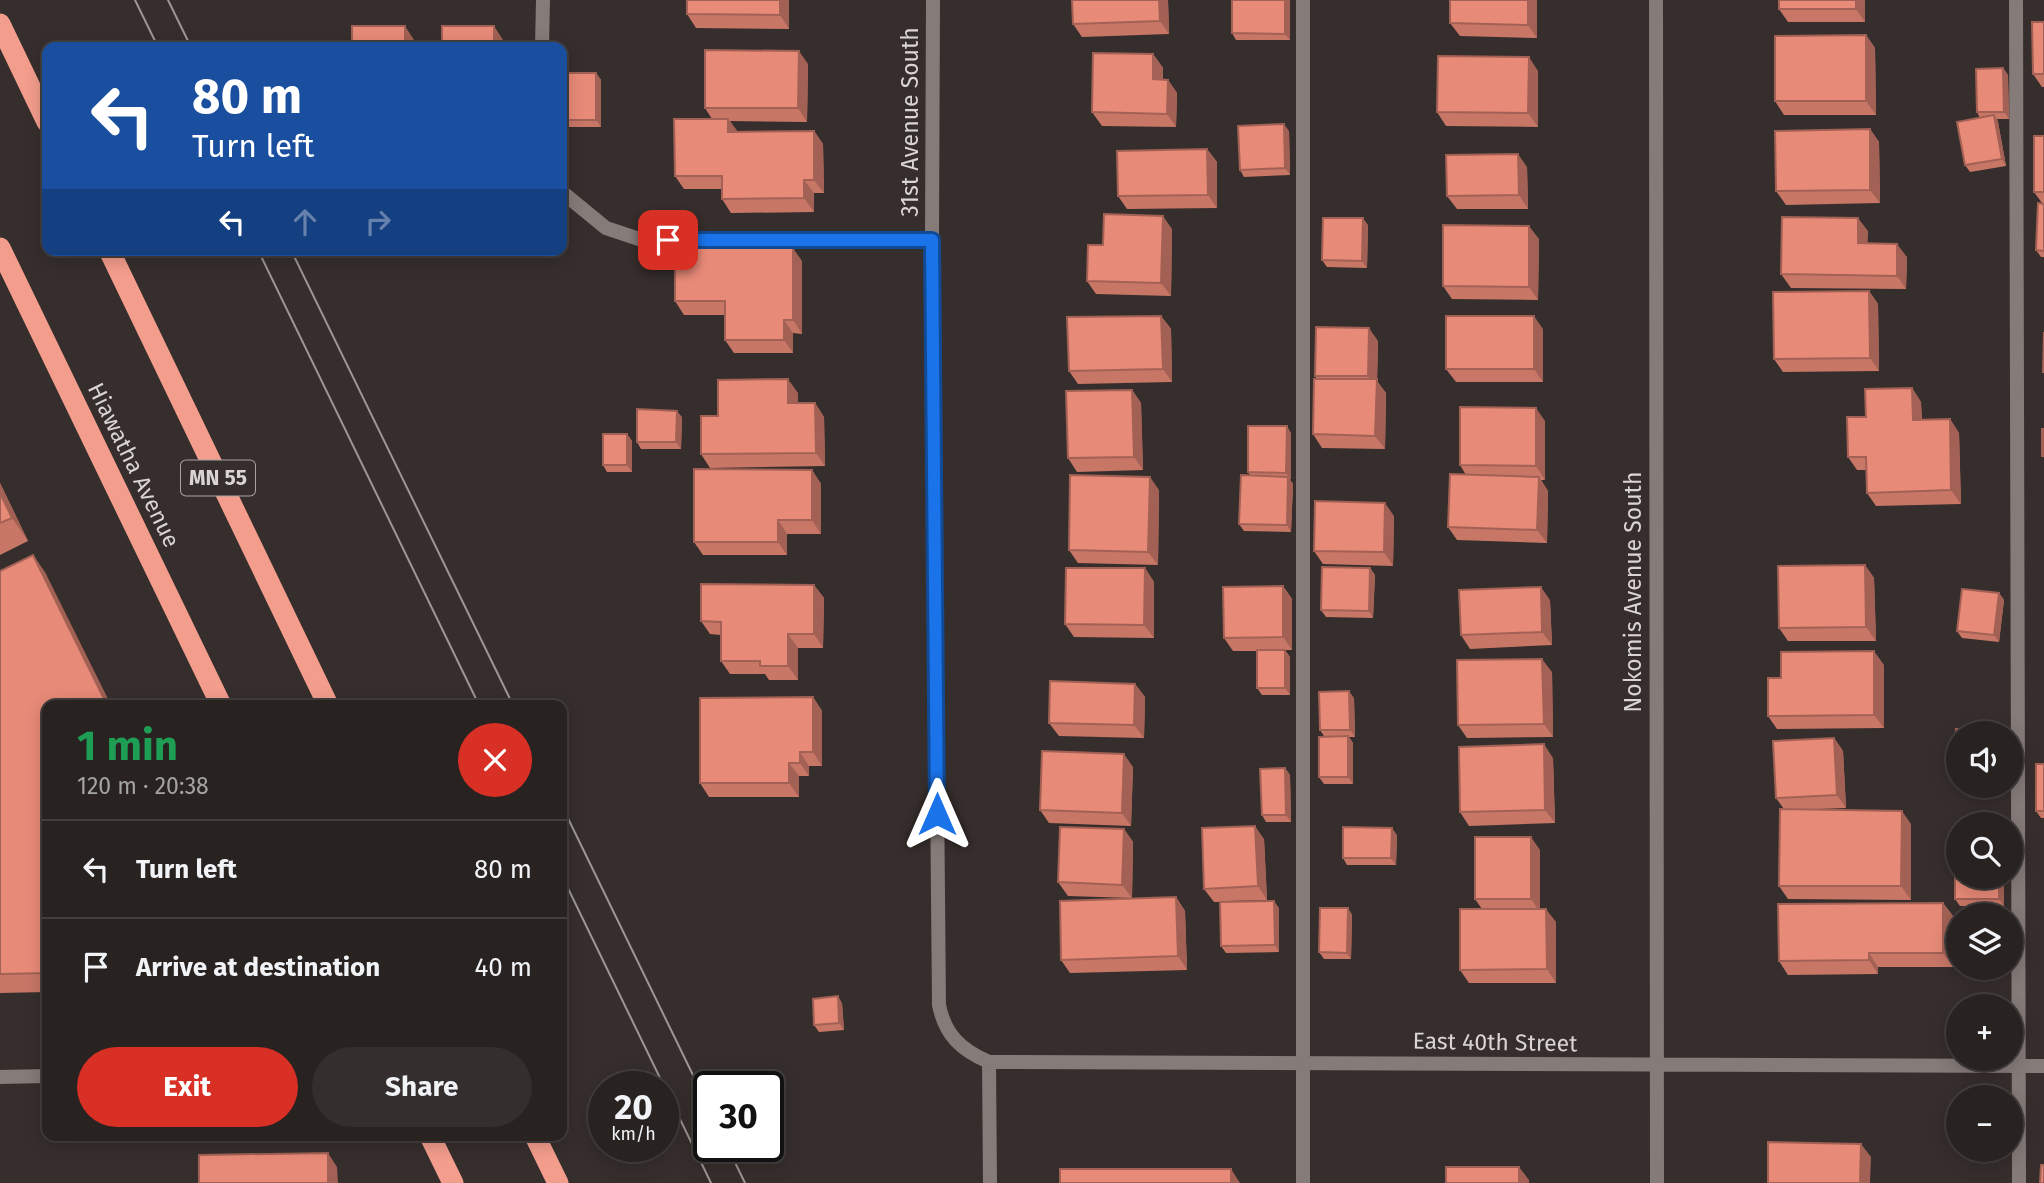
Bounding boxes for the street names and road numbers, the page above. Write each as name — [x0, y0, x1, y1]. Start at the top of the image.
street label: 31st Avenue South — [896, 27, 924, 217]
street label: Hiawatha Avenue — [82, 378, 186, 552]
road number: MN 55 — [181, 461, 255, 496]
street label: Nokomis Avenue South — [1619, 472, 1647, 712]
street label: East 40th Street — [1412, 1027, 1578, 1057]

